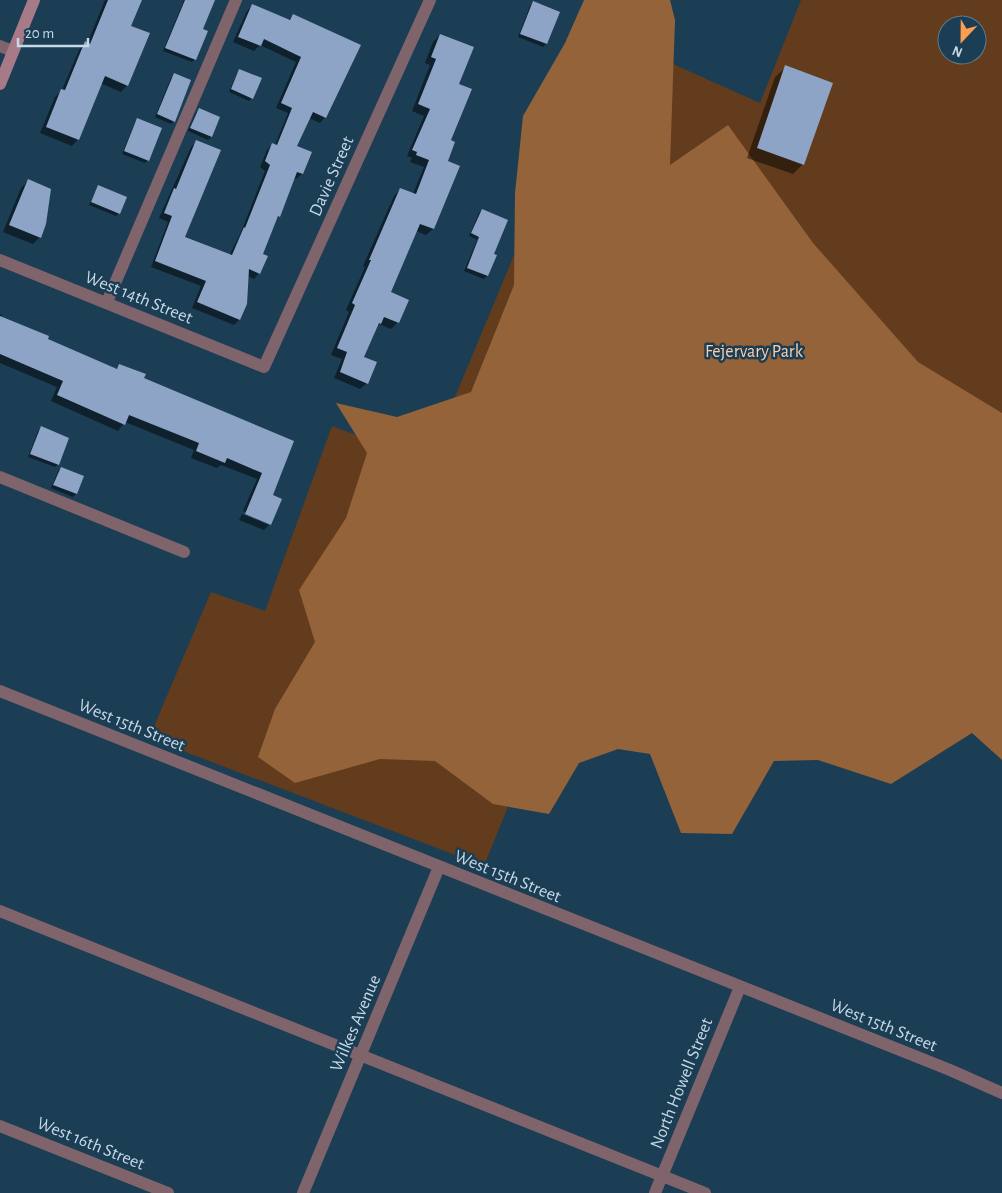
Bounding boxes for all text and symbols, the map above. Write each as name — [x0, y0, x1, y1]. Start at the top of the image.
scale bar — [18, 15, 88, 47]
north arrow — [937, 15, 987, 65]
text: 20 m — [25, 26, 54, 41]
text: N — [950, 43, 965, 59]
street label: Davie Street — [306, 134, 358, 219]
street label: West 14th Street — [82, 268, 195, 328]
park label: Fejervary Park — [705, 343, 804, 361]
street label: West 15th Street — [76, 696, 188, 756]
street label: West 15th Street — [452, 847, 564, 907]
street label: Wilkes Avenue — [327, 972, 384, 1074]
street label: West 15th Street — [828, 996, 940, 1056]
street label: North Howell Street — [647, 1015, 716, 1151]
street label: West 16th Street — [34, 1114, 147, 1174]

